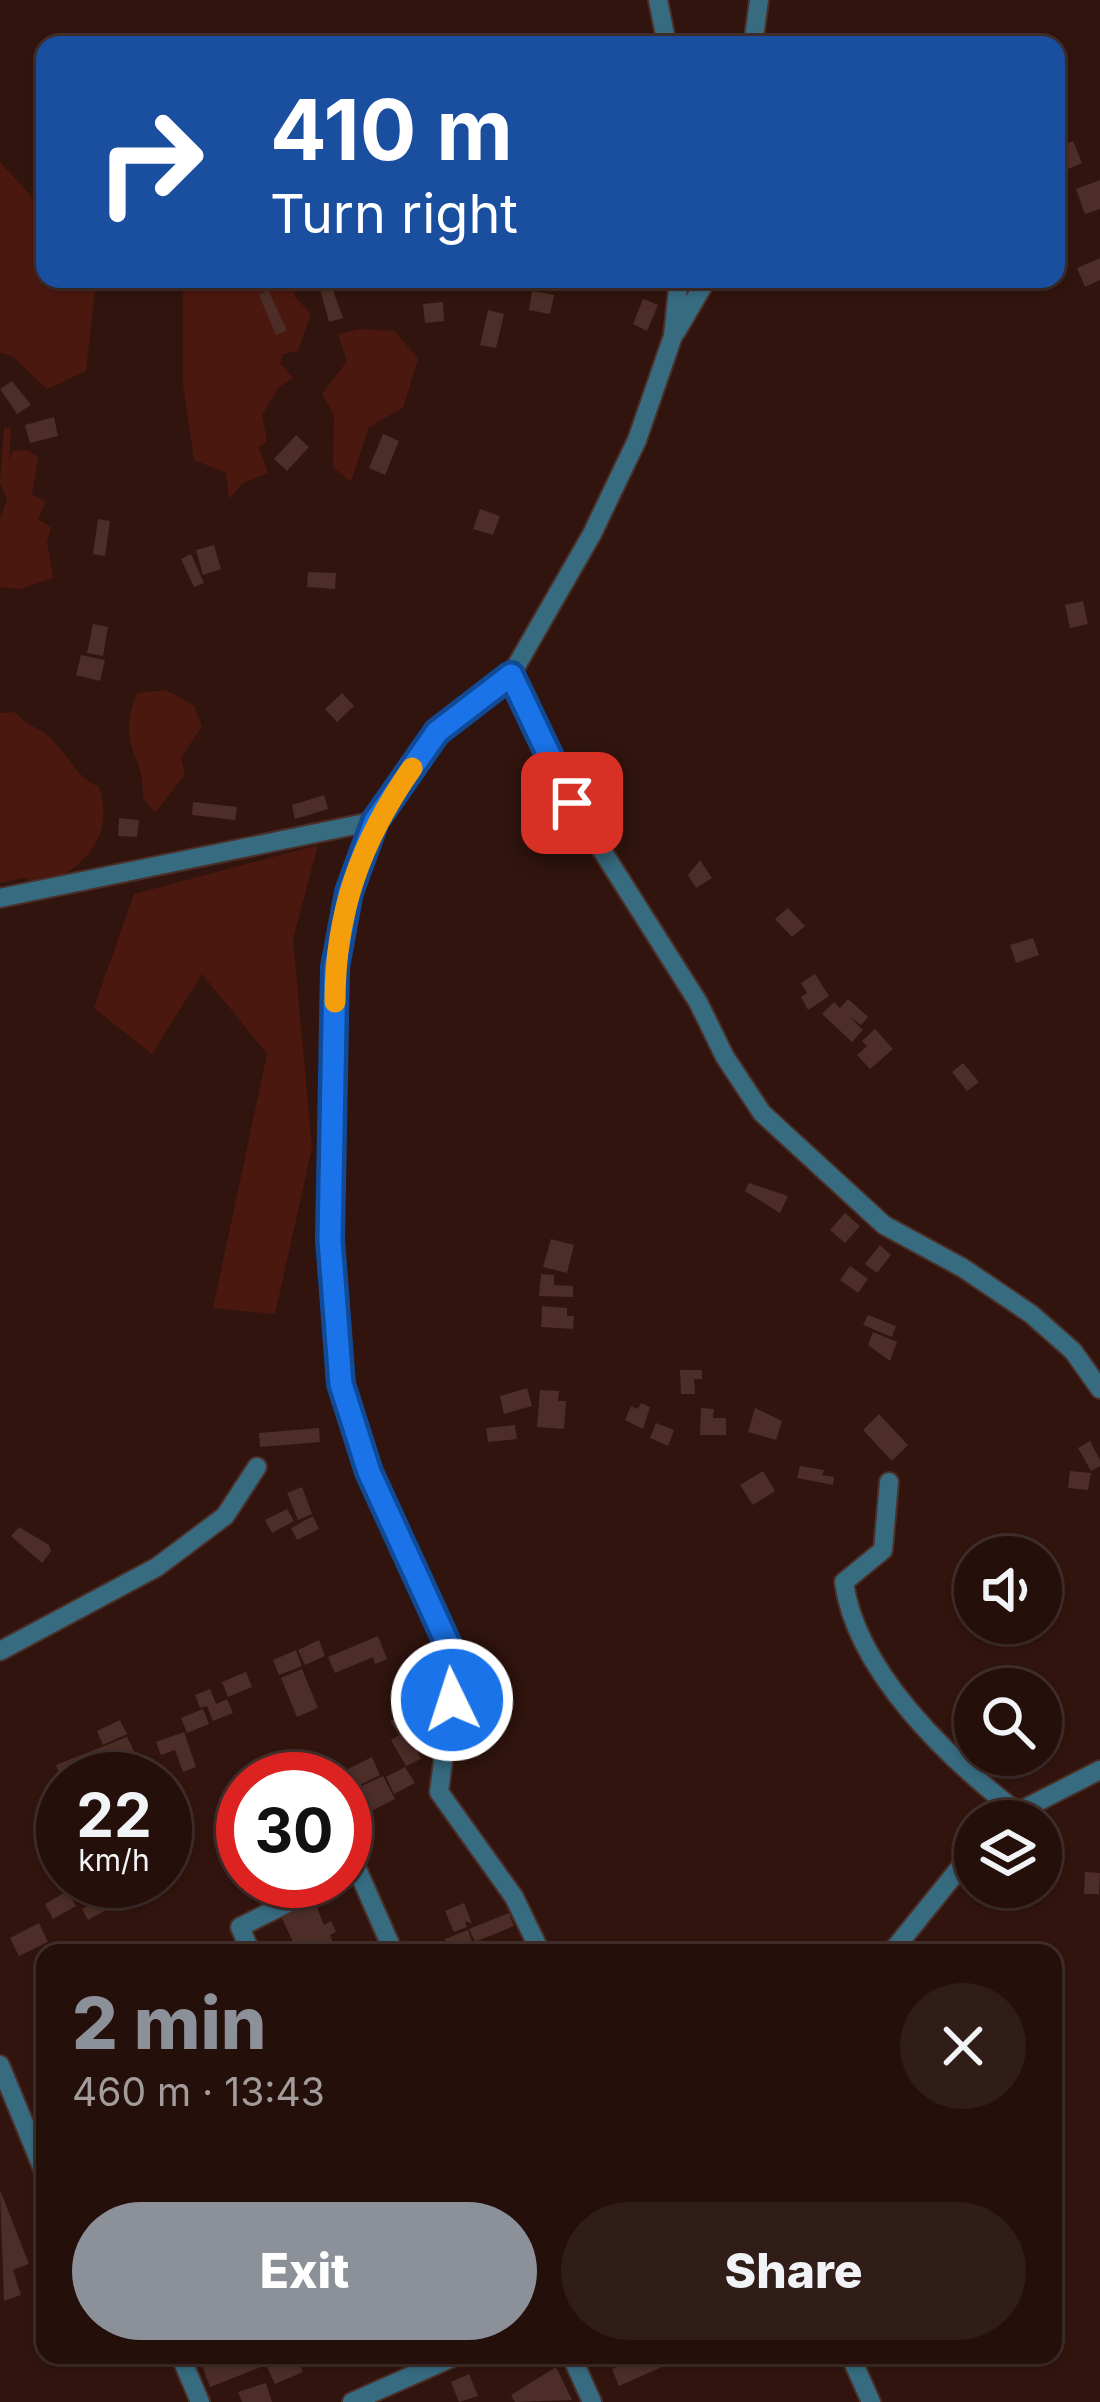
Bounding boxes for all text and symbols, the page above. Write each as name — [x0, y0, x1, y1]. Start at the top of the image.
text: 410 m — [270, 79, 513, 180]
icon: right — [72, 84, 228, 240]
text: Turn right — [270, 181, 518, 246]
pin — [521, 752, 623, 854]
icon: arrive — [539, 770, 605, 836]
map controls — [954, 1536, 1062, 1908]
button: sound — [954, 1536, 1062, 1644]
position arrow — [389, 1637, 515, 1763]
button: search — [954, 1668, 1062, 1776]
speed limit sign: 30 — [216, 1752, 372, 1908]
text: 22 — [76, 1779, 152, 1851]
button: layers — [954, 1800, 1062, 1908]
text: km/h — [78, 1842, 150, 1878]
text: 2 min — [72, 1979, 267, 2066]
button: close — [900, 1983, 1026, 2109]
text: 460 m · 13:43 — [72, 2068, 325, 2115]
button: Exit — [72, 2202, 537, 2340]
button: Share — [561, 2202, 1026, 2340]

